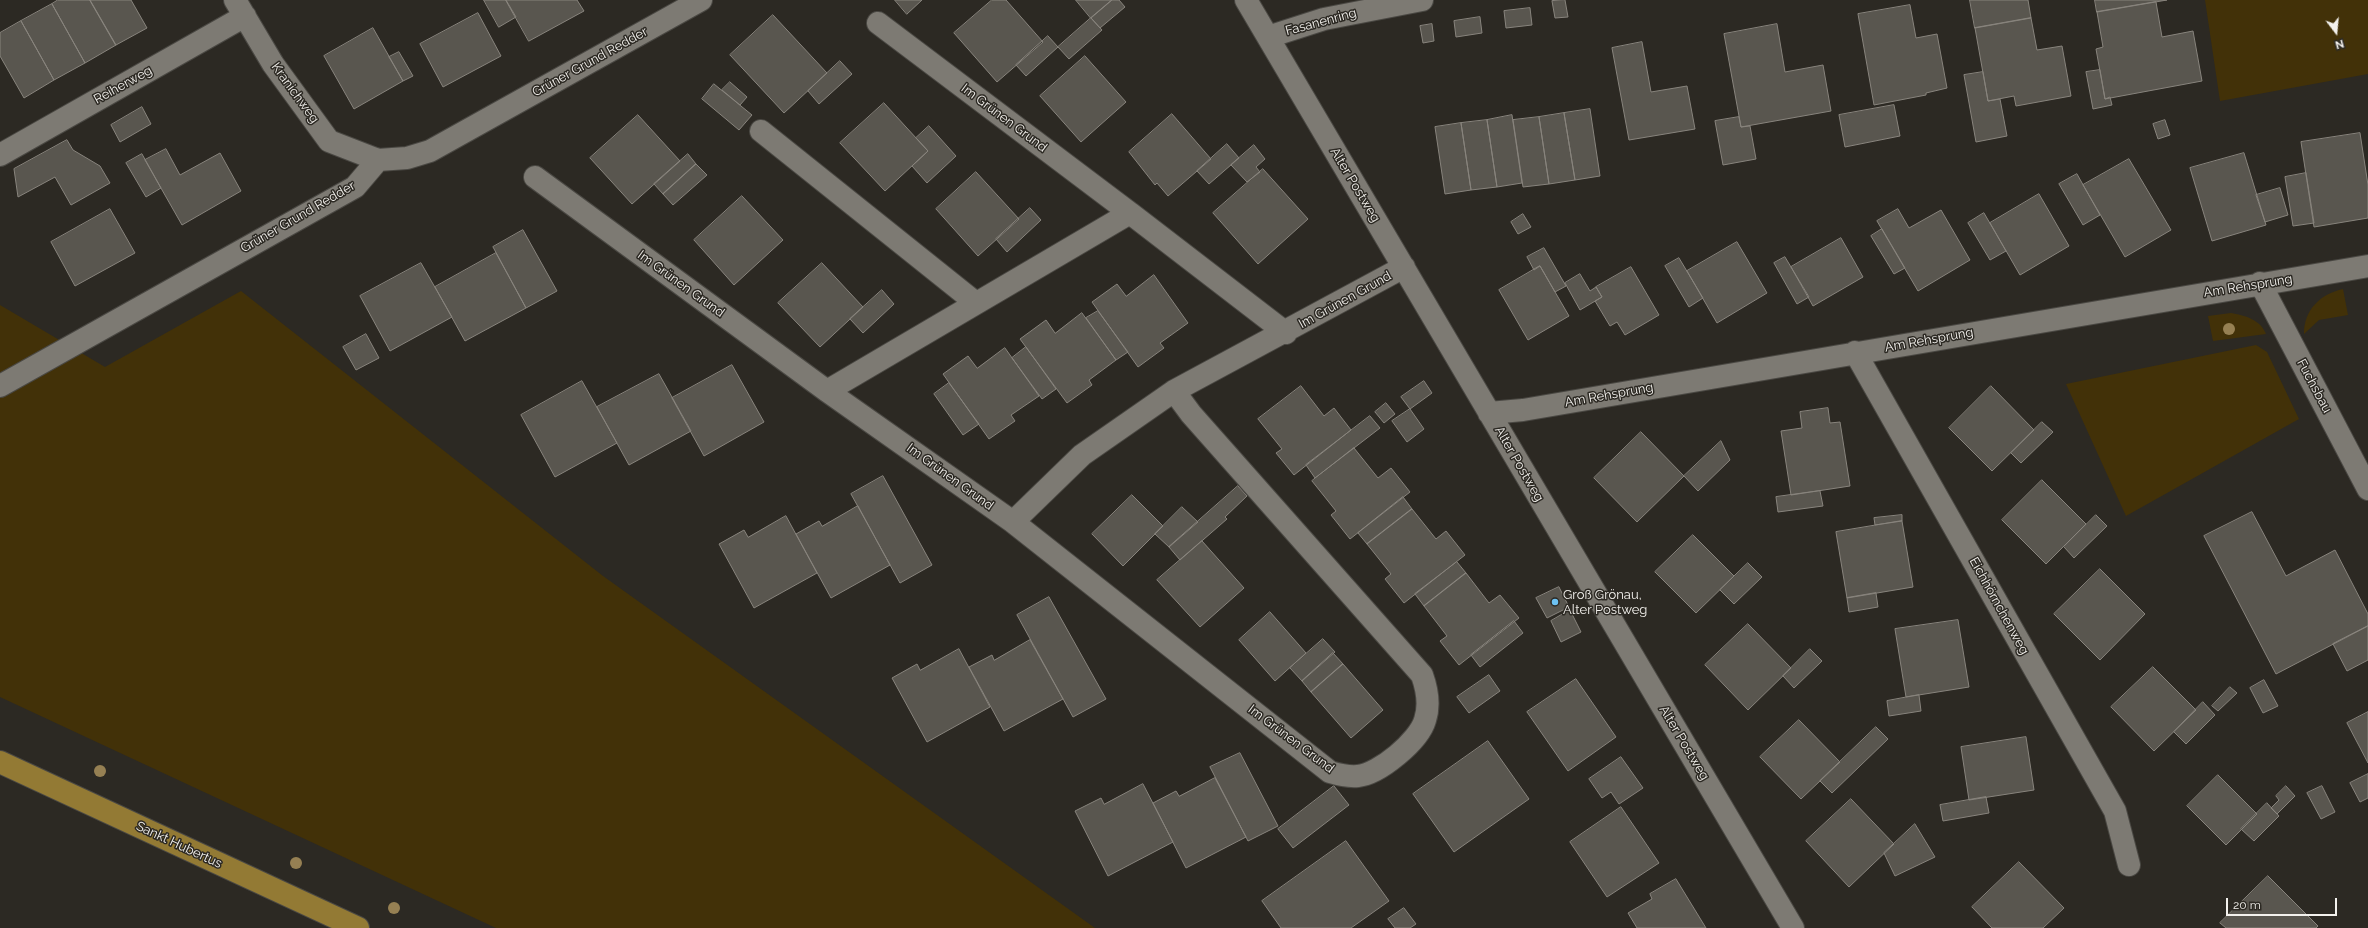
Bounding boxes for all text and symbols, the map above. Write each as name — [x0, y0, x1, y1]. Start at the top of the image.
street label: Fasanenring — [1284, 5, 1358, 39]
north arrow — [2316, 12, 2356, 52]
street label: Grüner Grund Redder — [530, 24, 650, 100]
text: N — [2334, 37, 2345, 51]
street label: Kranichweg — [268, 60, 322, 126]
street label: Reiherweg — [91, 63, 155, 107]
street label: Im Grünen Grund — [958, 81, 1050, 155]
street label: Alter Postweg — [1327, 145, 1383, 225]
street label: Grüner Grund Redder — [238, 178, 358, 256]
street label: Im Grünen Grund — [635, 247, 727, 321]
street label: Im Grünen Grund — [1296, 268, 1394, 332]
street label: Am Rehsprung — [2202, 271, 2294, 301]
street label: Am Rehsprung — [1883, 325, 1975, 355]
street label: Fuchsbau — [2293, 356, 2335, 416]
street label: Am Rehsprung — [1563, 380, 1655, 410]
street label: Alter Postweg — [1491, 424, 1547, 504]
street label: Im Grünen Grund — [904, 440, 996, 514]
street label: Eichhörnchenweg — [1966, 555, 2032, 657]
place label: Groß Grönau, Alter Postweg — [1563, 587, 1647, 618]
marker: Groß Grönau, Alter Postweg — [1550, 597, 1560, 607]
street label: Im Grünen Grund — [1245, 702, 1337, 776]
street label: Alter Postweg — [1656, 703, 1712, 783]
street label: Sankt Hubertus — [134, 818, 224, 872]
scale bar — [2228, 890, 2339, 916]
text: 20 m — [2233, 898, 2261, 912]

